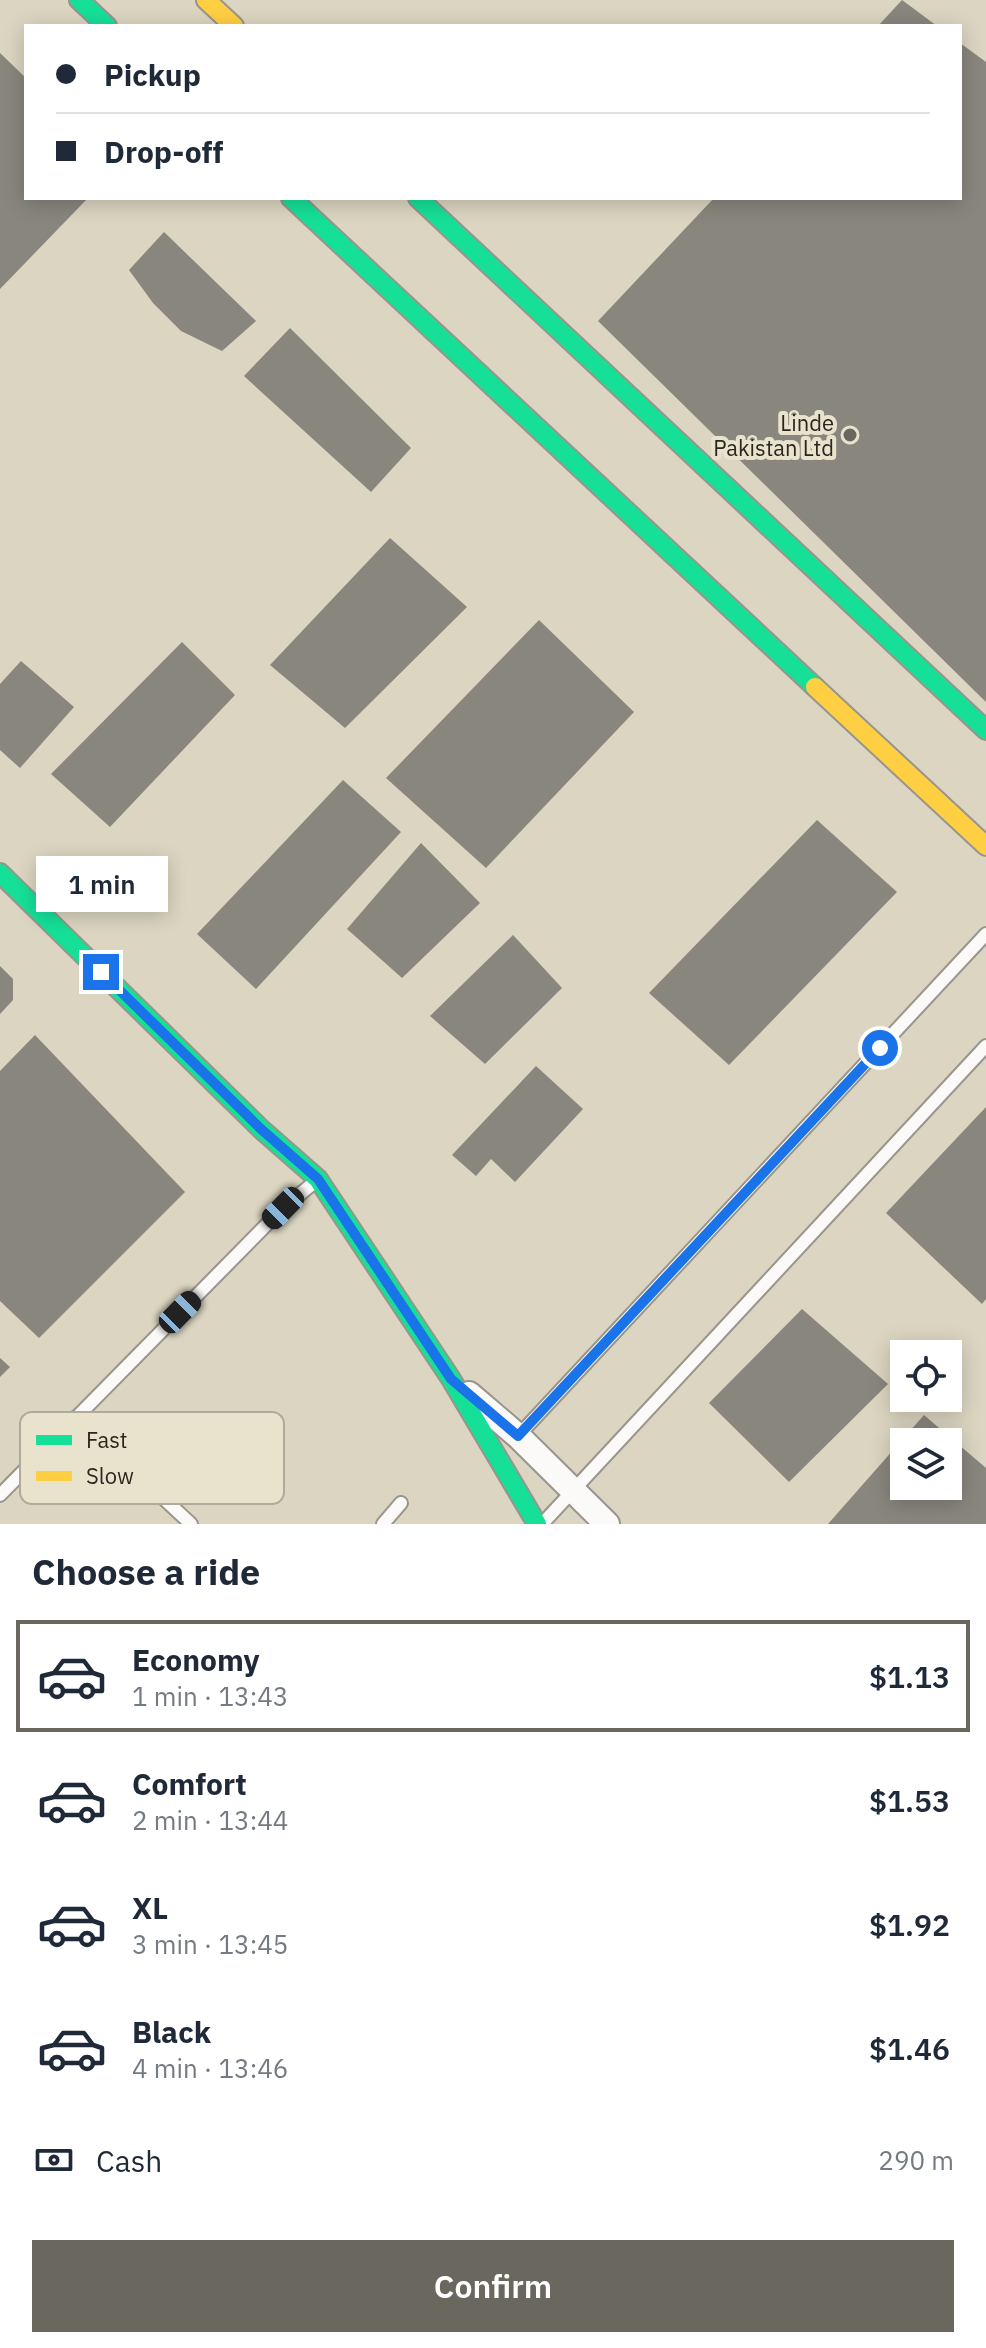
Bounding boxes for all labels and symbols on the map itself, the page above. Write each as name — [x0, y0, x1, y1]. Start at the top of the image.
place label: Linde Pakistan Ltd — [713, 408, 834, 462]
marker: Linde Pakistan Ltd — [841, 426, 859, 444]
callout: 1 min — [35, 856, 167, 912]
route end — [83, 954, 119, 990]
route start — [862, 1030, 898, 1066]
car — [258, 1183, 308, 1233]
car — [155, 1287, 205, 1337]
legend — [20, 1412, 284, 1504]
text: Fast — [86, 1425, 127, 1454]
text: Slow — [86, 1461, 134, 1490]

